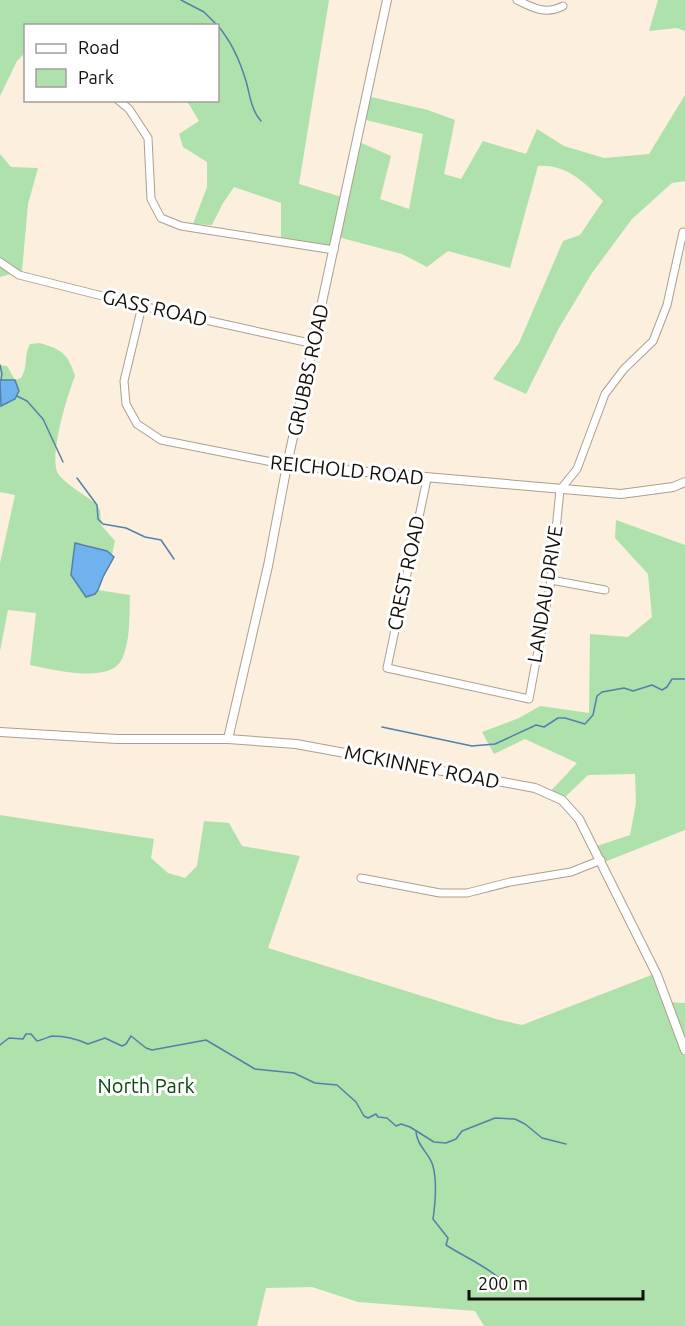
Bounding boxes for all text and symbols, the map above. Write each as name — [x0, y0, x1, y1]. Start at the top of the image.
legend — [24, 24, 219, 102]
text: Road — [78, 37, 120, 57]
text: Park — [78, 67, 114, 87]
street label: GASS ROAD — [100, 284, 210, 331]
street label: GRUBBS ROAD — [282, 302, 333, 438]
street label: REICHOLD ROAD — [269, 450, 425, 489]
street label: CREST ROAD — [382, 513, 429, 633]
street label: LANDAU DRIVE — [522, 524, 567, 664]
street label: MCKINNEY ROAD — [342, 740, 502, 793]
park label: North Park — [97, 1074, 195, 1097]
scale bar — [469, 1263, 643, 1301]
text: 200 m — [478, 1273, 528, 1293]

